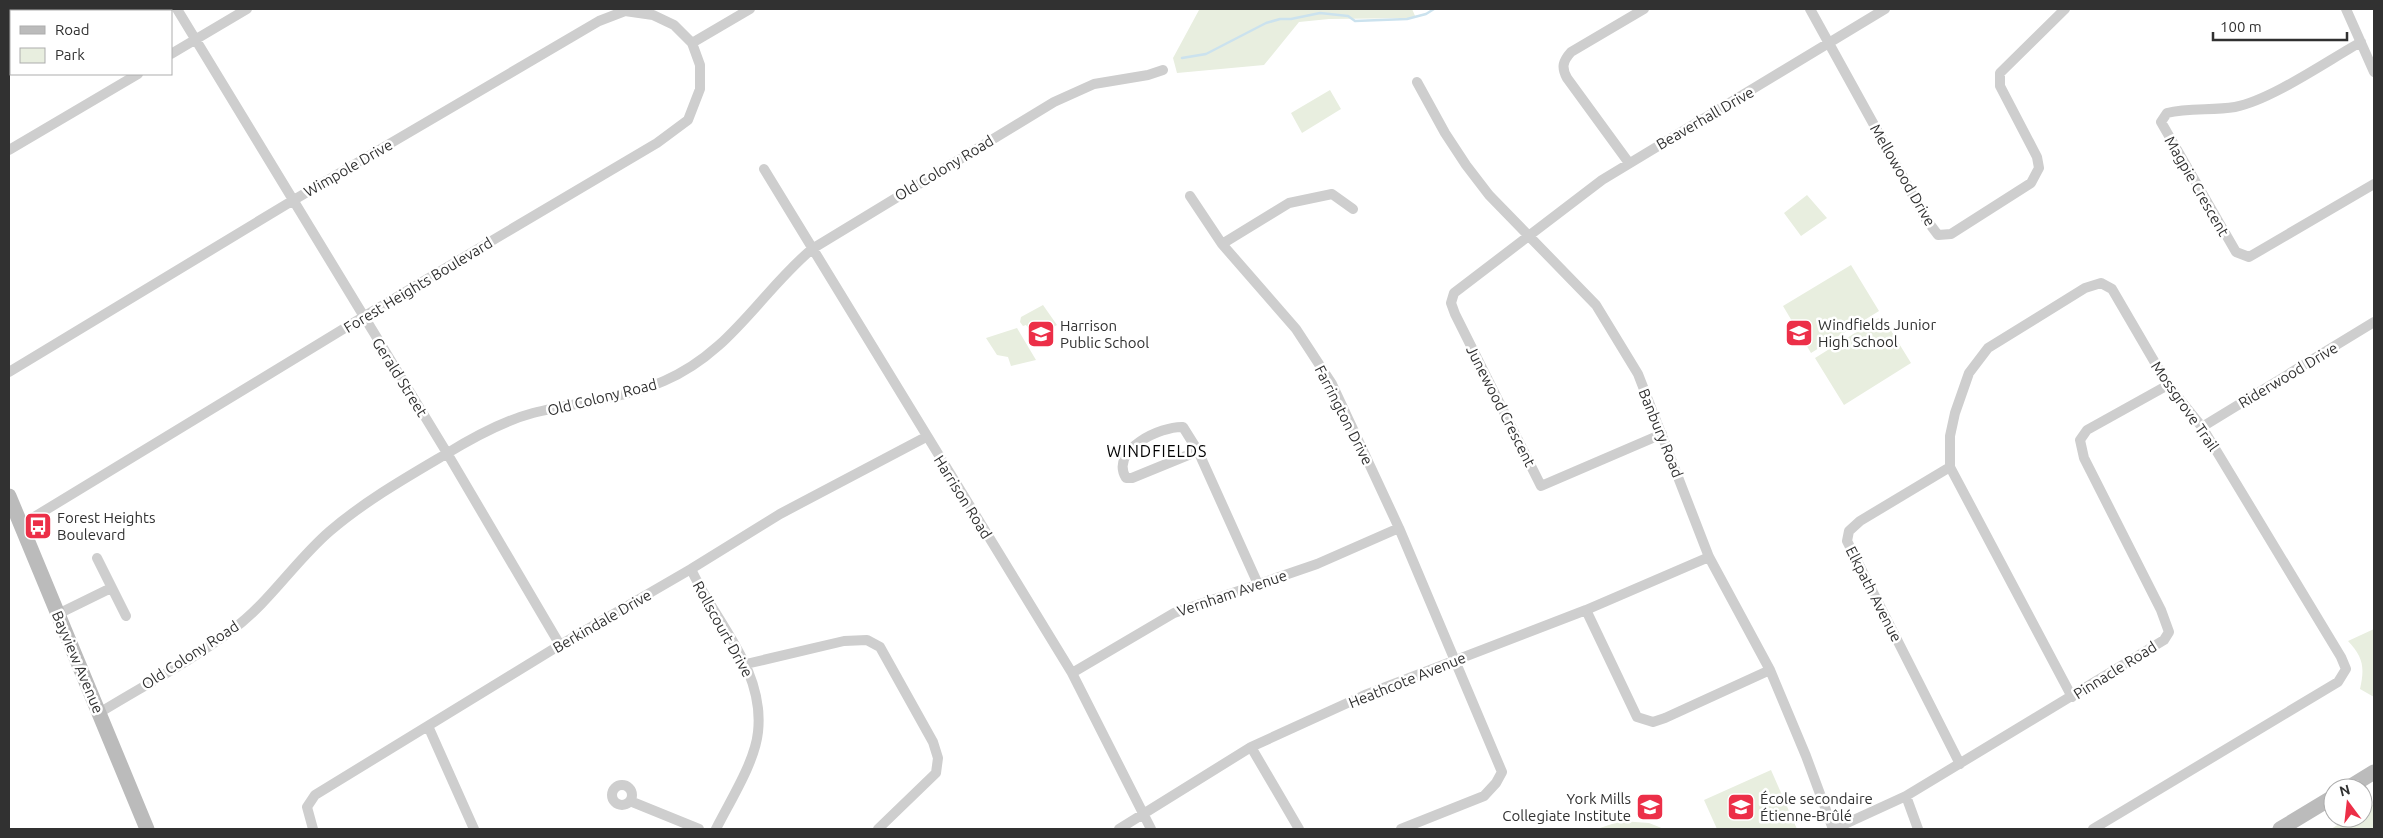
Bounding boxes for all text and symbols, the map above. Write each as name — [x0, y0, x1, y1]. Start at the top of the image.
legend — [10, 10, 172, 75]
scale bar — [2213, 10, 2347, 42]
text: 100 m — [2220, 18, 2262, 35]
text: Road — [55, 21, 90, 38]
text: Park — [55, 46, 85, 63]
street label: Beaverhall Drive — [1653, 83, 1757, 153]
street label: Mellowood Drive — [1867, 121, 1939, 229]
street label: Old Colony Road — [892, 132, 996, 204]
street label: Magpie Crescent — [2161, 133, 2233, 239]
street label: Wimpole Drive — [301, 136, 395, 200]
street label: Forest Heights Boulevard — [341, 234, 495, 336]
place label: Windfields Junior High School — [1818, 316, 1936, 350]
place label: Harrison Public School — [1060, 317, 1149, 351]
school or university icon: Windfields Junior High School — [1784, 318, 1814, 348]
school or university icon: Harrison Public School — [1026, 319, 1056, 349]
street label: Gerald Street — [369, 334, 431, 420]
street label: Riderwood Drive — [2235, 339, 2341, 411]
street label: Junewood Crescent — [1463, 343, 1539, 469]
street label: Mossgrove Trail — [2148, 358, 2222, 454]
street label: Farrington Drive — [1312, 362, 1376, 468]
street label: Old Colony Road — [546, 375, 658, 419]
street label: Banbury Road — [1635, 386, 1687, 480]
district label: WINDFIELDS — [1107, 442, 1207, 460]
street label: Harrison Road — [931, 452, 995, 542]
place label: Forest Heights Boulevard — [57, 509, 155, 543]
bus stop icon: Forest Heights Boulevard — [23, 511, 53, 541]
street label: Elkpath Avenue — [1843, 543, 1905, 645]
street label: Vernham Avenue — [1175, 566, 1289, 620]
street label: Rollscourt Drive — [690, 578, 756, 680]
street label: Berkindale Drive — [550, 586, 654, 656]
street label: Bayview Avenue — [49, 608, 107, 716]
street label: Old Colony Road — [138, 617, 242, 693]
street label: Pinnacle Road — [2070, 638, 2160, 702]
street label: Heathcote Avenue — [1346, 649, 1468, 711]
north arrow — [2323, 778, 2373, 828]
text: N — [2338, 781, 2352, 800]
place label: York Mills Collegiate Institute — [1502, 790, 1631, 824]
place label: École secondaire Étienne-Brûlé — [1760, 790, 1873, 824]
school or university icon: York Mills Collegiate Institute — [1635, 792, 1665, 822]
school or university icon: École secondaire Étienne-Brûlé — [1726, 792, 1756, 822]

